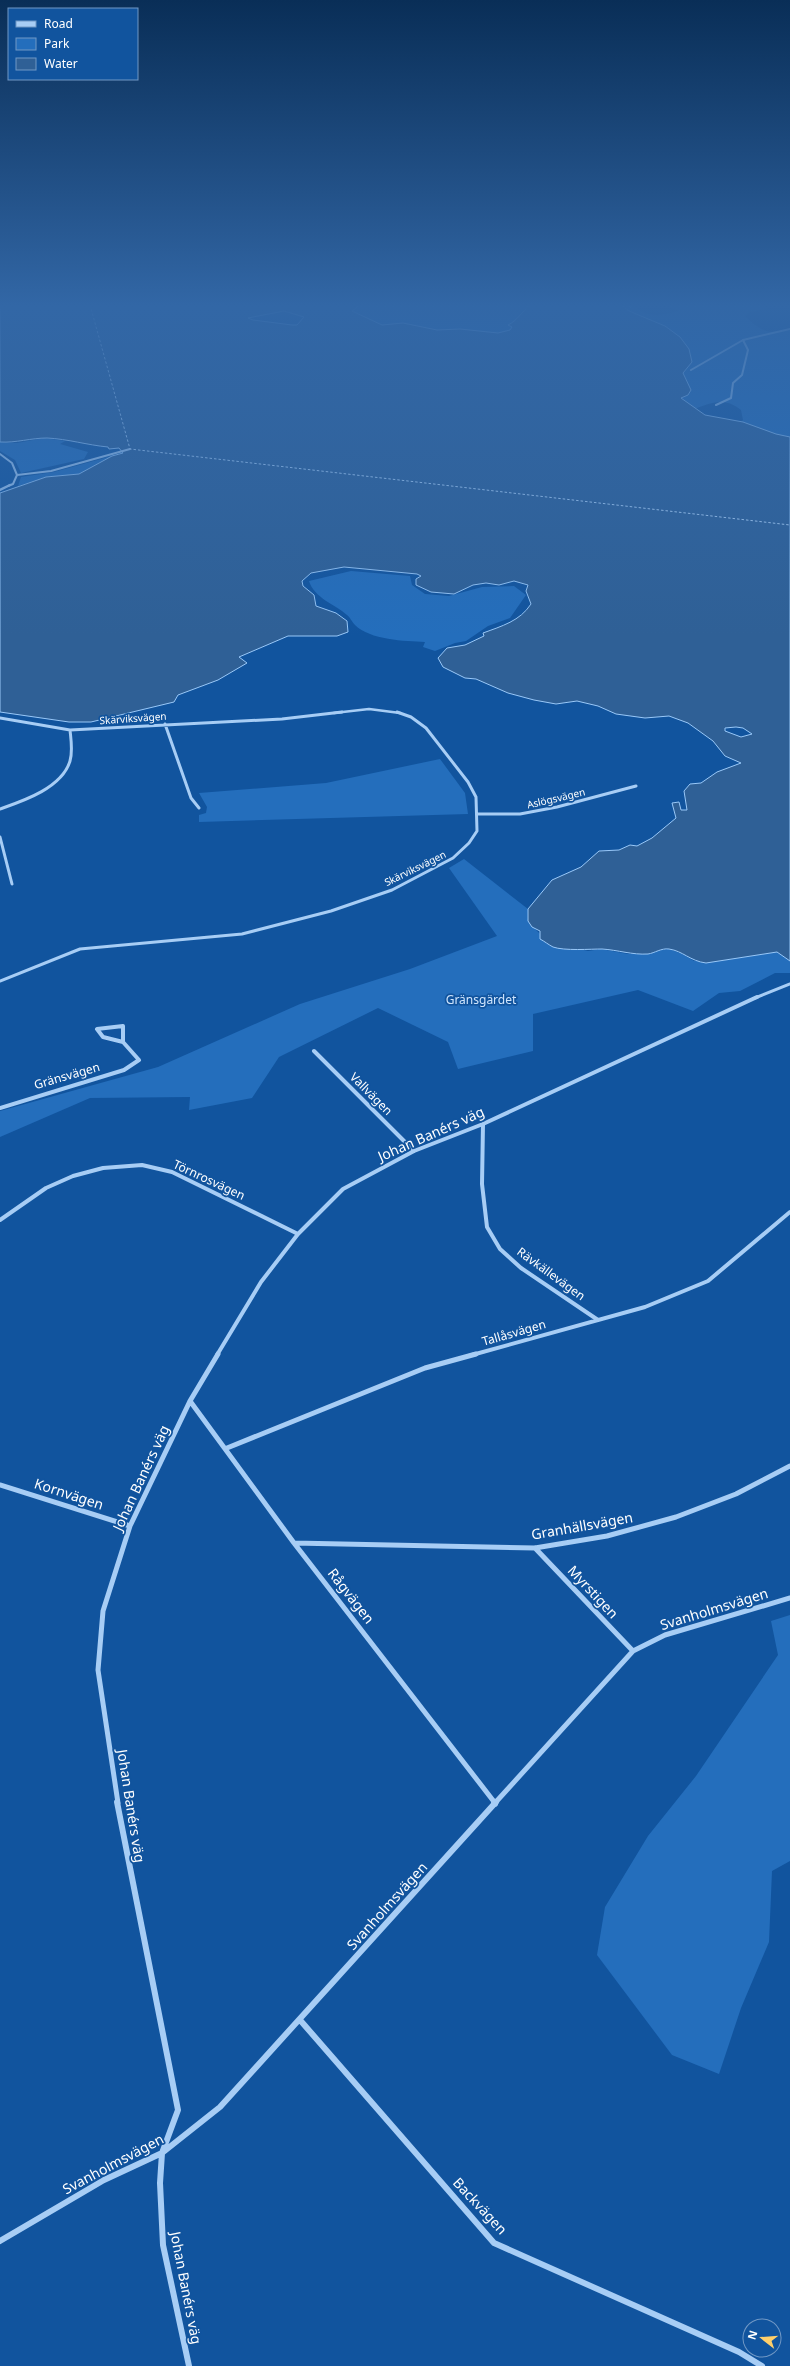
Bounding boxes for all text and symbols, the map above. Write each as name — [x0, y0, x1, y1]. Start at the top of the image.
legend — [8, 8, 138, 80]
text: Road — [44, 15, 73, 32]
text: Park — [44, 35, 70, 52]
text: Water — [44, 55, 78, 72]
street label: Skärviksvägen — [99, 709, 167, 727]
street label: Aslögsvägen — [525, 784, 587, 812]
street label: Skärviksvägen — [382, 847, 448, 889]
park label: Gränsgärdet — [446, 991, 517, 1008]
street label: Gränsvägen — [32, 1058, 102, 1093]
street label: Vallvägen — [346, 1068, 397, 1119]
street label: Johan Banérs väg — [373, 1102, 487, 1166]
street label: Törnrosvägen — [170, 1155, 248, 1204]
street label: Rävkällevägen — [514, 1243, 589, 1304]
street label: Tallåsvägen — [480, 1315, 548, 1350]
street label: Johan Banérs väg — [107, 1422, 173, 1535]
street label: Kornvägen — [32, 1473, 106, 1514]
street label: Granhällsvägen — [530, 1507, 634, 1544]
street label: Myrstigen — [564, 1561, 623, 1622]
street label: Rågvägen — [324, 1564, 379, 1627]
street label: Svanholmsvägen — [658, 1583, 770, 1634]
street label: Johan Banérs väg — [113, 1746, 150, 1864]
street label: Svanholmsvägen — [342, 1858, 431, 1954]
street label: Svanholmsvägen — [59, 2129, 167, 2198]
street label: Backvägen — [449, 2173, 512, 2238]
street label: Johan Banérs väg — [166, 2228, 207, 2346]
north arrow — [742, 2318, 782, 2358]
text: N — [743, 2328, 760, 2341]

